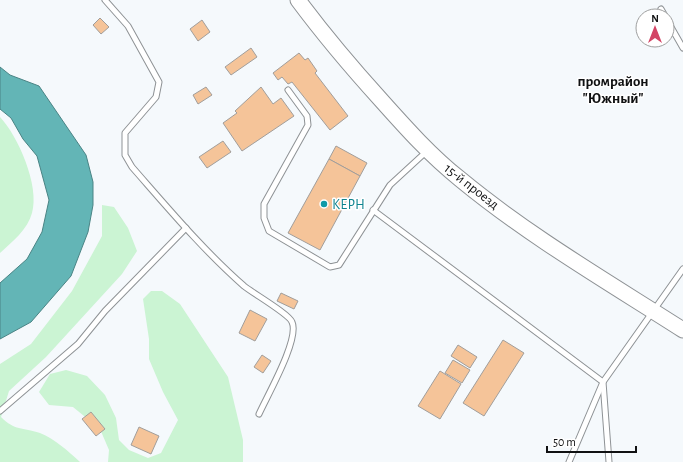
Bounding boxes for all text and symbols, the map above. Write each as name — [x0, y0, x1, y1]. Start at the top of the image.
north arrow — [635, 8, 675, 48]
text: N — [651, 13, 659, 24]
district label: промрайон "Южный" — [577, 74, 649, 106]
street label: 15-й проезд — [441, 161, 501, 212]
place label: КЕРН — [332, 198, 365, 212]
marker: КЕРН — [319, 199, 329, 209]
scale bar — [547, 428, 636, 454]
text: 50 m — [553, 436, 576, 448]

